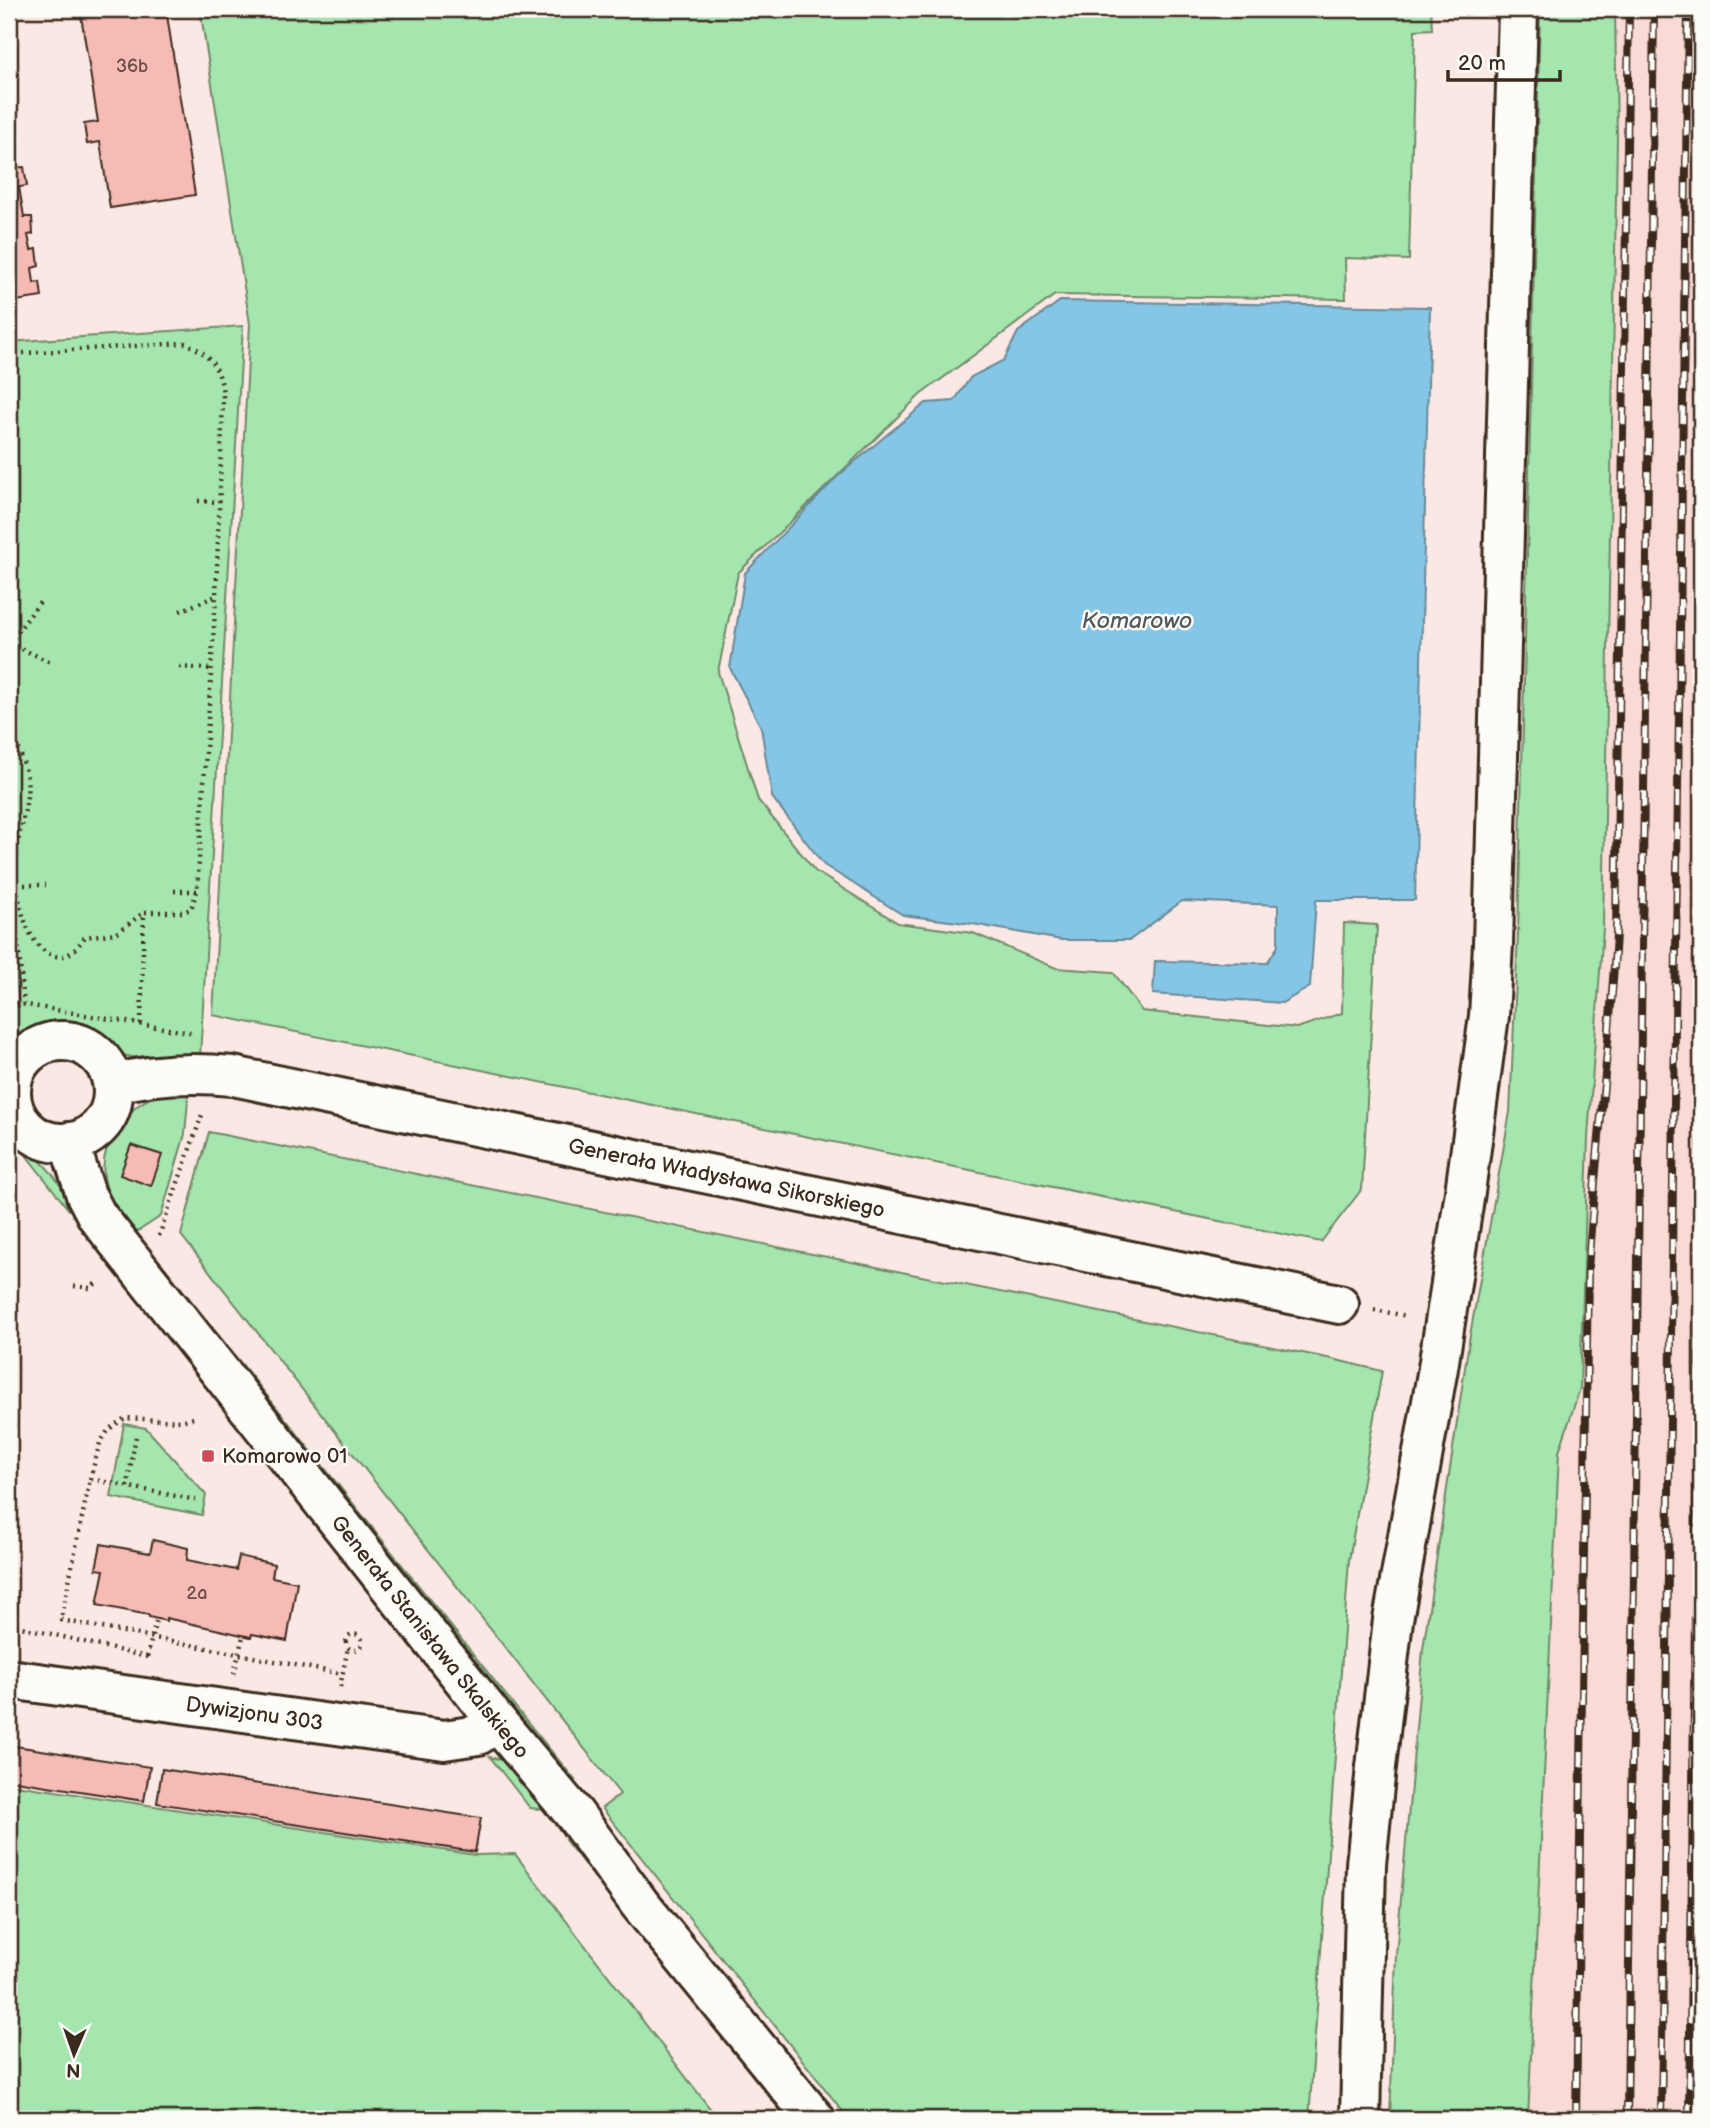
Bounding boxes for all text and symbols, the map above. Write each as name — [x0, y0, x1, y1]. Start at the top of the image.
scale bar — [1448, 38, 1560, 82]
text: 20 m — [1458, 51, 1506, 76]
house number: 36b — [116, 56, 148, 77]
water label: Komarowo — [1082, 607, 1192, 635]
street label: Generała Władysława Sikorskiego — [566, 1133, 887, 1223]
place label: Komarowo 01 — [222, 1444, 347, 1469]
marker: Komarowo 01 — [200, 1448, 216, 1464]
street label: Generała Stanisława Skalskiego — [325, 1510, 534, 1764]
house number: 2a — [187, 1583, 207, 1604]
street label: Dywizjonu 303 — [184, 1692, 325, 1736]
north arrow — [38, 2020, 108, 2090]
text: N — [66, 2058, 81, 2081]

